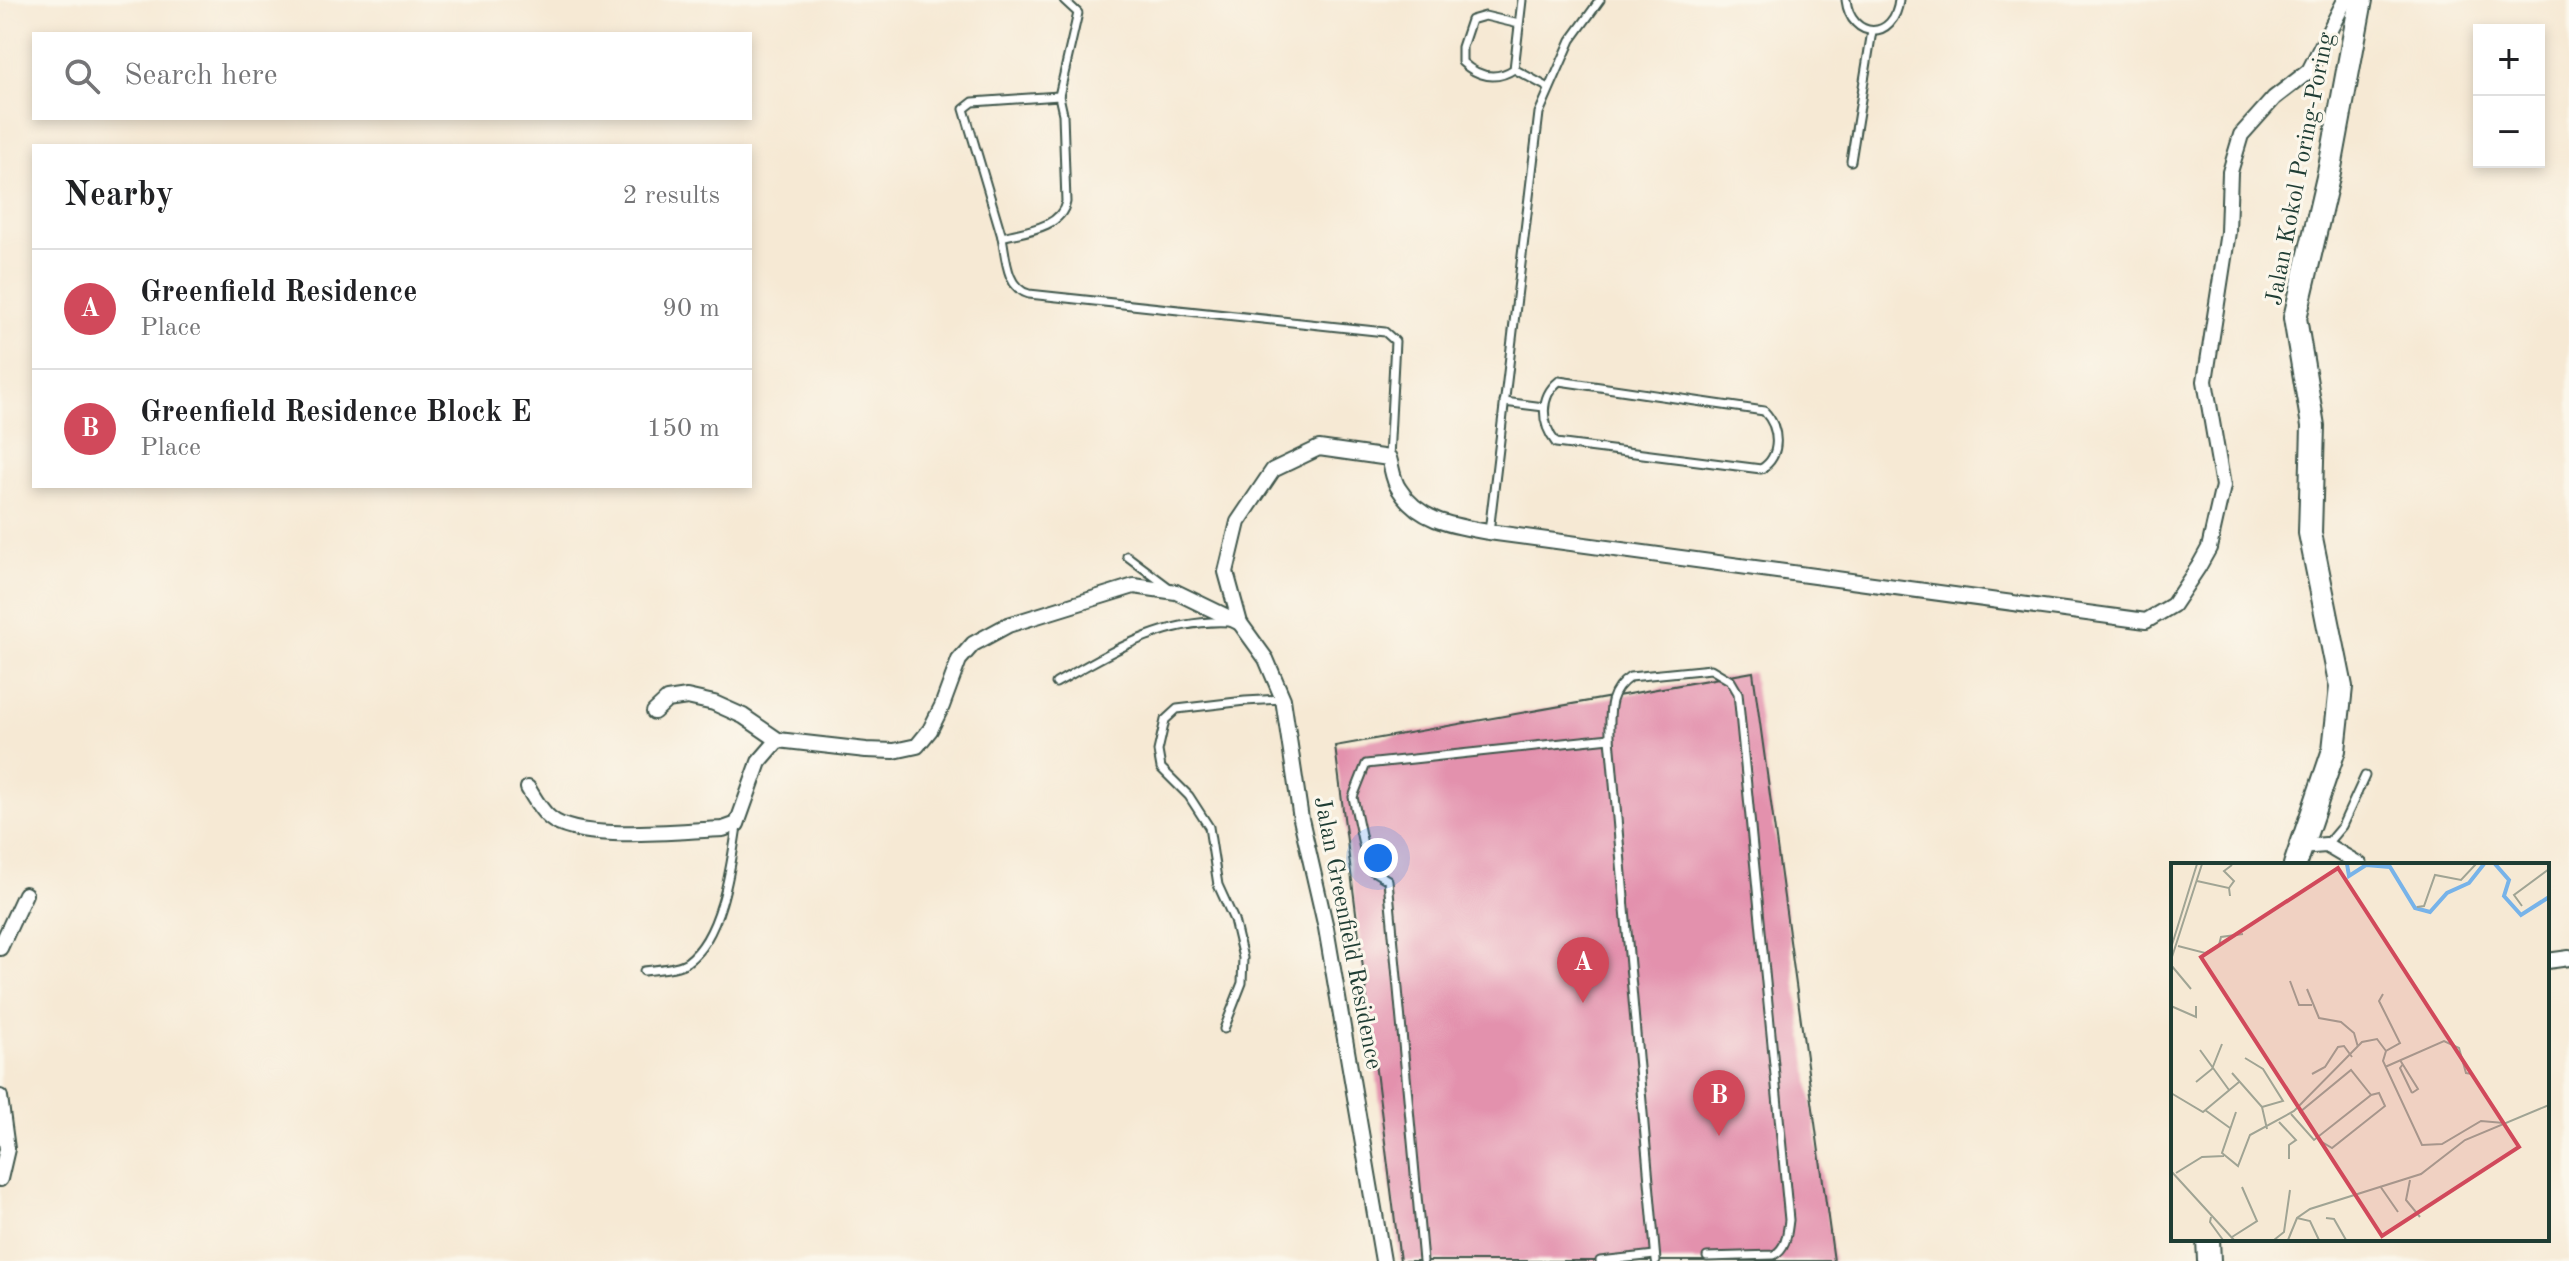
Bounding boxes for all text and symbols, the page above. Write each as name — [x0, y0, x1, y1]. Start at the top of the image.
map controls — [2473, 24, 2545, 168]
button: + — [2473, 24, 2545, 96]
street label: Jalan Kokol Poring-Poring — [2263, 30, 2339, 308]
search box — [32, 32, 752, 120]
icon: search — [60, 54, 104, 98]
text: Search here — [124, 61, 278, 91]
button: − — [2473, 96, 2545, 168]
text: Nearby — [64, 179, 174, 213]
text: 2 results — [622, 183, 720, 209]
text: Greenfield Residence — [140, 278, 417, 308]
text: A — [80, 296, 100, 322]
text: 90 m — [662, 296, 720, 322]
text: Place — [140, 315, 201, 341]
text: Greenfield Residence Block E — [140, 398, 531, 428]
text: B — [81, 416, 99, 442]
text: 150 m — [647, 416, 720, 442]
text: Place — [140, 435, 201, 461]
street label: Jalan Greenfield Residence — [1309, 794, 1385, 1072]
your location — [1358, 838, 1398, 878]
inset map — [2171, 863, 2549, 1241]
pin: A — [1557, 937, 1609, 1003]
pin: B — [1693, 1070, 1745, 1136]

